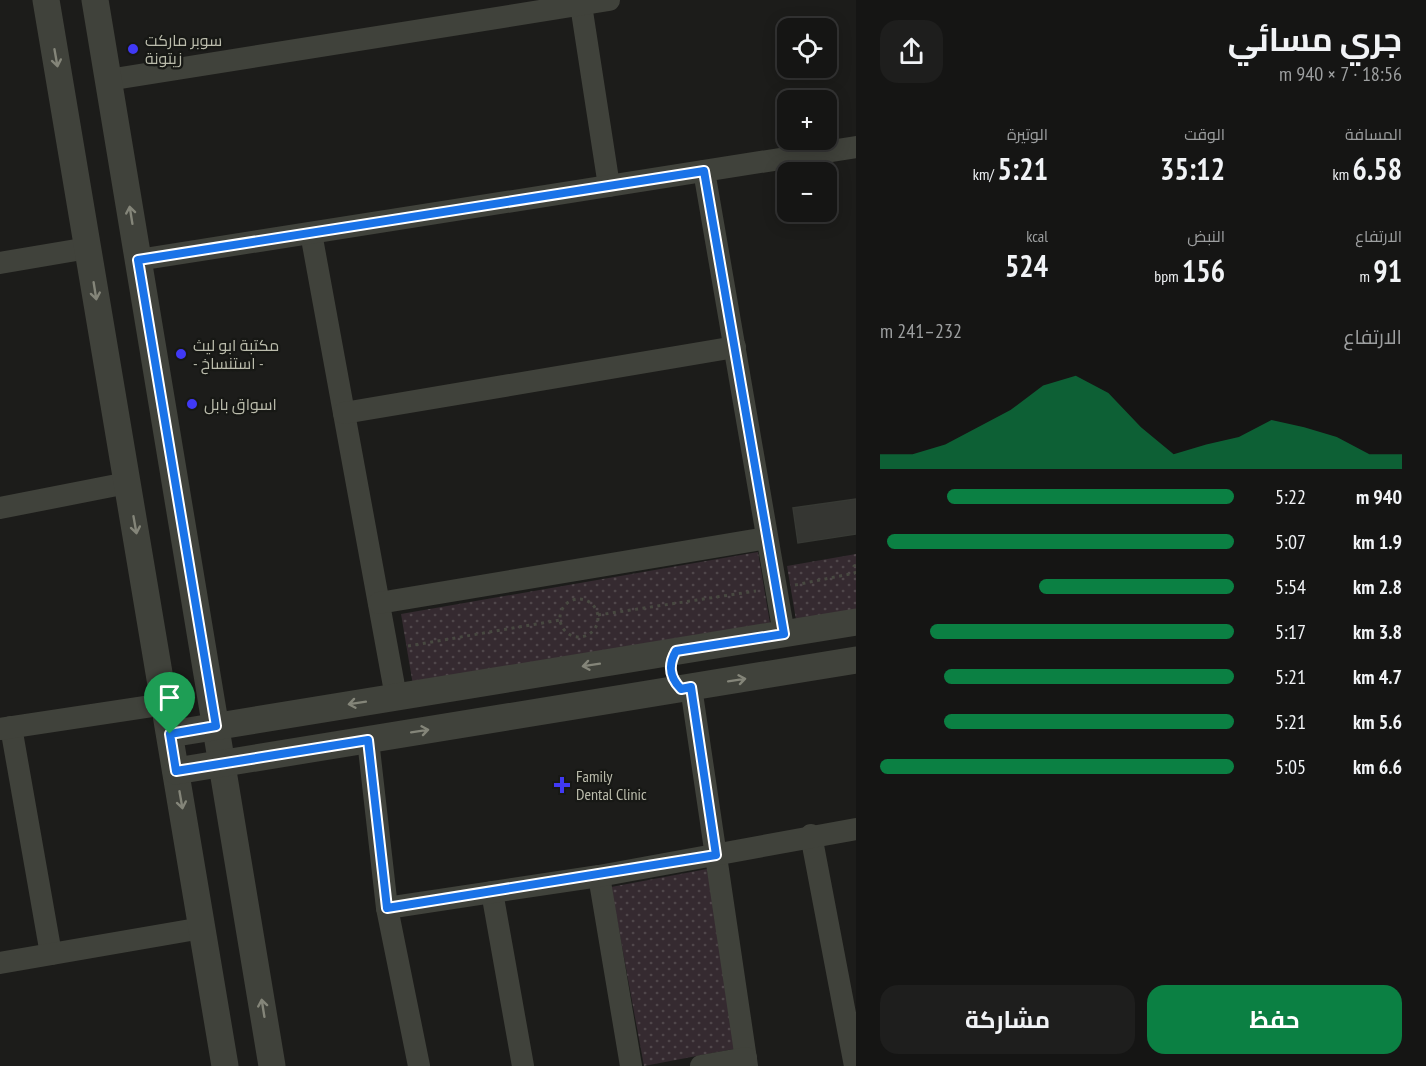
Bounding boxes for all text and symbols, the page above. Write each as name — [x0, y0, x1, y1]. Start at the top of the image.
text: جري مسائي — [1228, 17, 1402, 60]
map controls — [777, 18, 837, 222]
button: locate — [777, 18, 837, 78]
button: share — [880, 20, 943, 83]
place label: سوبر ماركت زيتونة — [145, 30, 222, 68]
marker: سوبر ماركت زيتونة — [126, 42, 140, 56]
one-way arrow — [51, 47, 62, 67]
text: 18:56 · 7 × 940 m — [1279, 61, 1402, 87]
button: + — [777, 90, 837, 150]
text: الوتيرة — [1007, 124, 1048, 144]
text: الوقت — [1184, 124, 1225, 144]
text: المسافة — [1345, 124, 1402, 144]
text: 5:21 — [997, 149, 1048, 188]
text: 35:12 — [1160, 149, 1225, 188]
text: 6.58 — [1353, 149, 1402, 188]
button: − — [777, 162, 837, 222]
text: /km — [973, 164, 997, 184]
text: km — [1333, 164, 1353, 184]
one-way arrow — [125, 206, 136, 226]
text: kcal — [1026, 226, 1048, 246]
text: النبض — [1187, 226, 1225, 246]
text: الارتفاع — [1355, 226, 1402, 246]
text: 524 — [1005, 246, 1048, 285]
text: 156 — [1182, 251, 1225, 290]
text: 91 — [1373, 251, 1402, 290]
text: bpm — [1154, 266, 1182, 286]
text: m — [1359, 266, 1373, 286]
one-way arrow — [90, 281, 101, 301]
text: 232–241 m — [880, 318, 962, 344]
text: الارتفاع — [1343, 324, 1402, 350]
place label: مكتبة ابو ليث - استنساخ - — [193, 335, 279, 375]
marker: مكتبة ابو ليث - استنساخ - — [174, 347, 188, 361]
place label: اسواق بابل — [204, 394, 277, 415]
marker: اسواق بابل — [185, 397, 199, 411]
text: 5:22 — [1275, 484, 1306, 510]
text: 940 m — [1356, 484, 1402, 510]
one-way arrow — [129, 515, 140, 534]
text: 5:07 — [1275, 529, 1306, 555]
text: 1.9 km — [1353, 529, 1402, 555]
text: 5:54 — [1275, 574, 1306, 600]
text: 2.8 km — [1353, 574, 1402, 600]
text: 5:17 — [1275, 619, 1306, 645]
text: 3.8 km — [1353, 619, 1402, 645]
one-way arrow — [582, 660, 601, 671]
text: 5:21 — [1275, 664, 1306, 690]
text: 4.7 km — [1353, 664, 1402, 690]
pin — [144, 672, 195, 734]
one-way arrow — [727, 674, 746, 685]
icon: arrive — [153, 681, 186, 714]
one-way arrow — [348, 698, 367, 709]
text: 5:21 — [1275, 709, 1306, 735]
text: 5.6 km — [1353, 709, 1402, 735]
one-way arrow — [410, 726, 429, 737]
text: 5:05 — [1275, 754, 1306, 780]
text: 6.6 km — [1353, 754, 1402, 780]
place label: Family Dental Clinic — [576, 766, 647, 804]
marker: Family Dental Clinic — [553, 776, 571, 794]
one-way arrow — [175, 790, 186, 810]
button: مشاركة — [880, 985, 1135, 1054]
button: حفظ — [1147, 985, 1402, 1054]
one-way arrow — [257, 999, 268, 1019]

